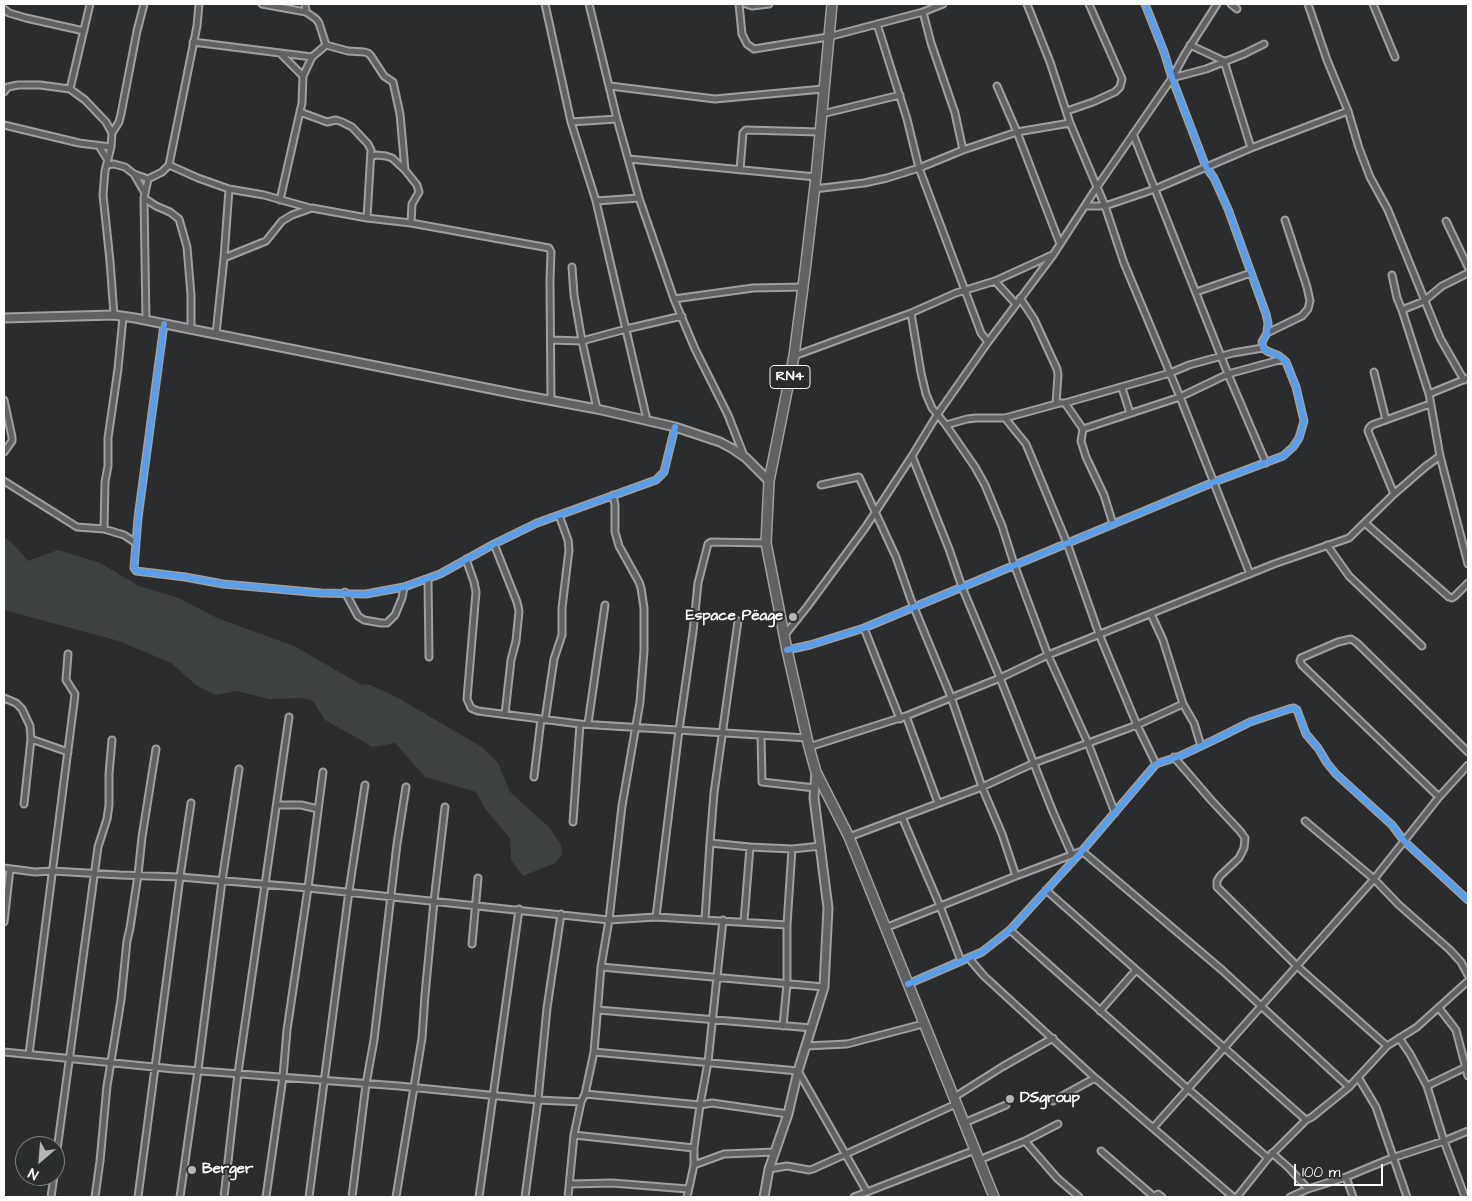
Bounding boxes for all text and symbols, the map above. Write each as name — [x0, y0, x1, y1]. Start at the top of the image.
road number: RN4 — [770, 366, 810, 388]
place label: Espace Pëage — [686, 608, 783, 626]
marker: Espace Pëage — [787, 611, 799, 623]
place label: DSgroup — [1020, 1090, 1080, 1108]
marker: DSgroup — [1004, 1093, 1016, 1105]
north arrow — [15, 1136, 65, 1186]
scale bar — [1297, 1154, 1386, 1186]
place label: Berger — [202, 1161, 253, 1179]
text: 100 m — [1302, 1162, 1341, 1183]
text: N — [25, 1163, 42, 1184]
marker: Berger — [186, 1164, 198, 1176]

